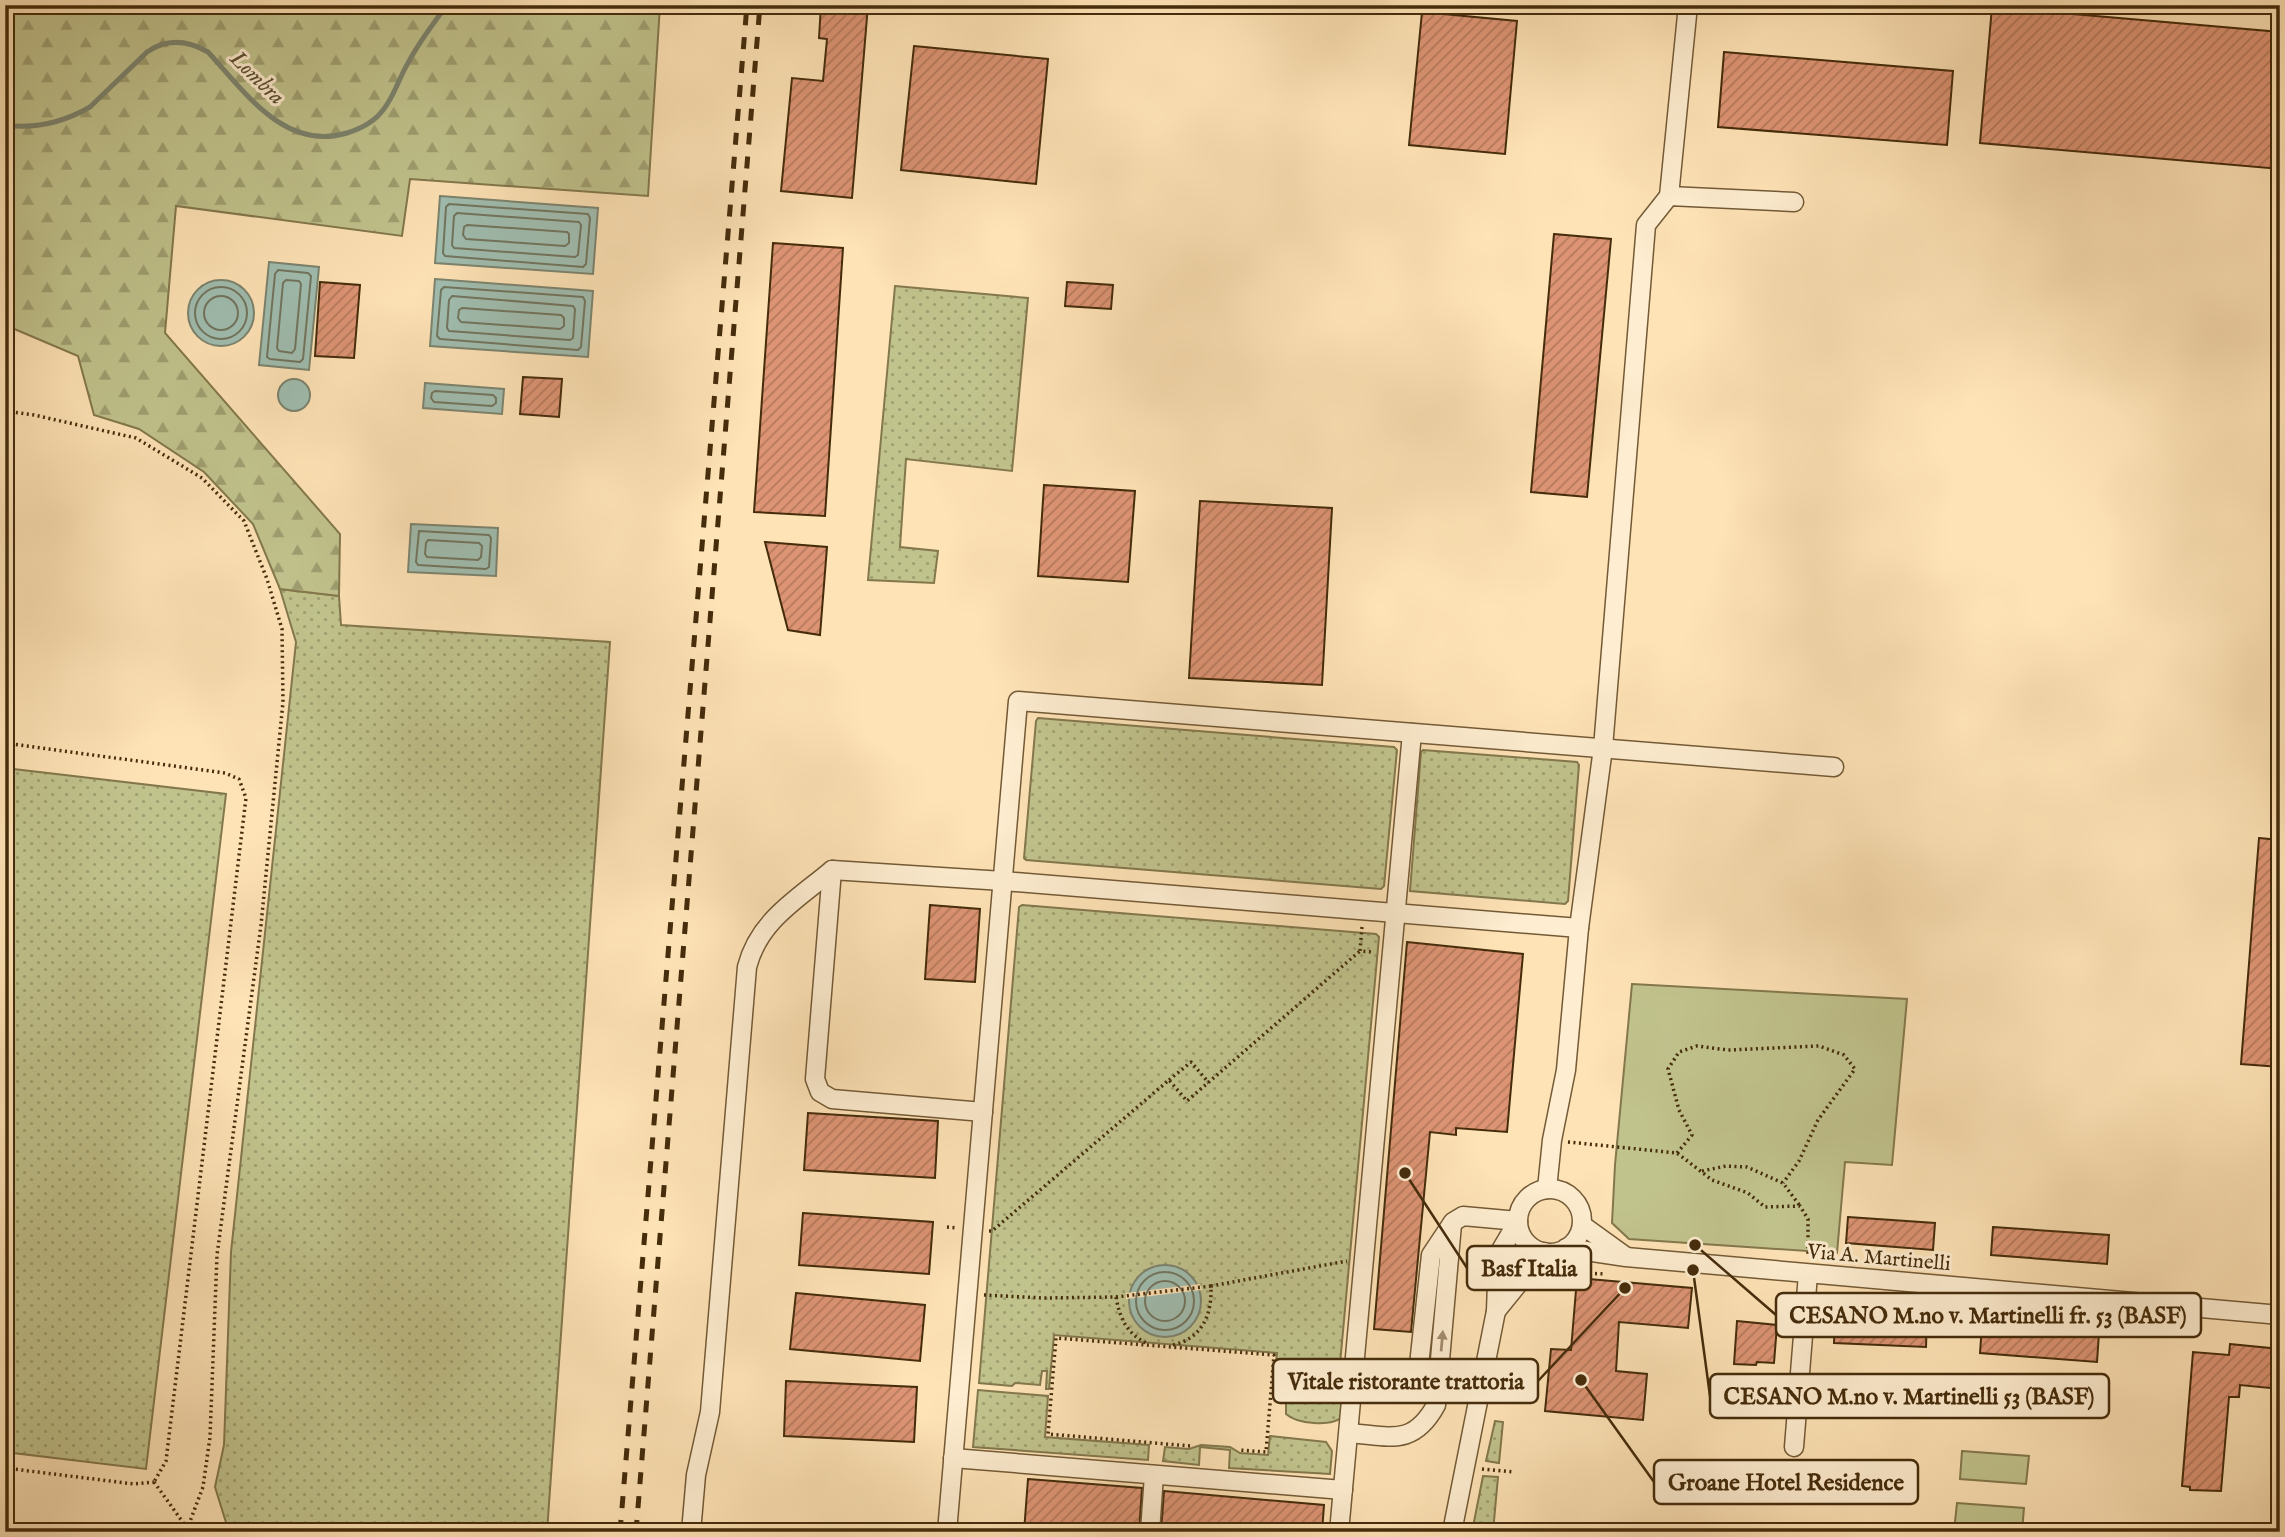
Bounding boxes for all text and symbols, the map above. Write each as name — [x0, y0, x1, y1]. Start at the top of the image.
water label: Lombra — [222, 44, 291, 111]
street label: Via A. Martinelli — [1805, 1239, 1952, 1278]
callout: Basf Italia — [1467, 1246, 1591, 1290]
text: Basf Italia — [1481, 1255, 1578, 1284]
callout: CESANO M.no v. Martinelli fr. 53 (BASF) — [1776, 1293, 2201, 1337]
text: CESANO M.no v. Martinelli fr. 53 (BASF) — [1789, 1302, 2187, 1331]
one-way arrow — [1437, 1330, 1448, 1352]
callout: Vitale ristorante trattoria — [1273, 1359, 1538, 1403]
text: Vitale ristorante trattoria — [1287, 1368, 1525, 1397]
callout: CESANO M.no v. Martinelli 53 (BASF) — [1710, 1374, 2109, 1418]
text: CESANO M.no v. Martinelli 53 (BASF) — [1724, 1383, 2095, 1412]
callout: Groane Hotel Residence — [1654, 1460, 1918, 1504]
text: Groane Hotel Residence — [1668, 1469, 1904, 1498]

